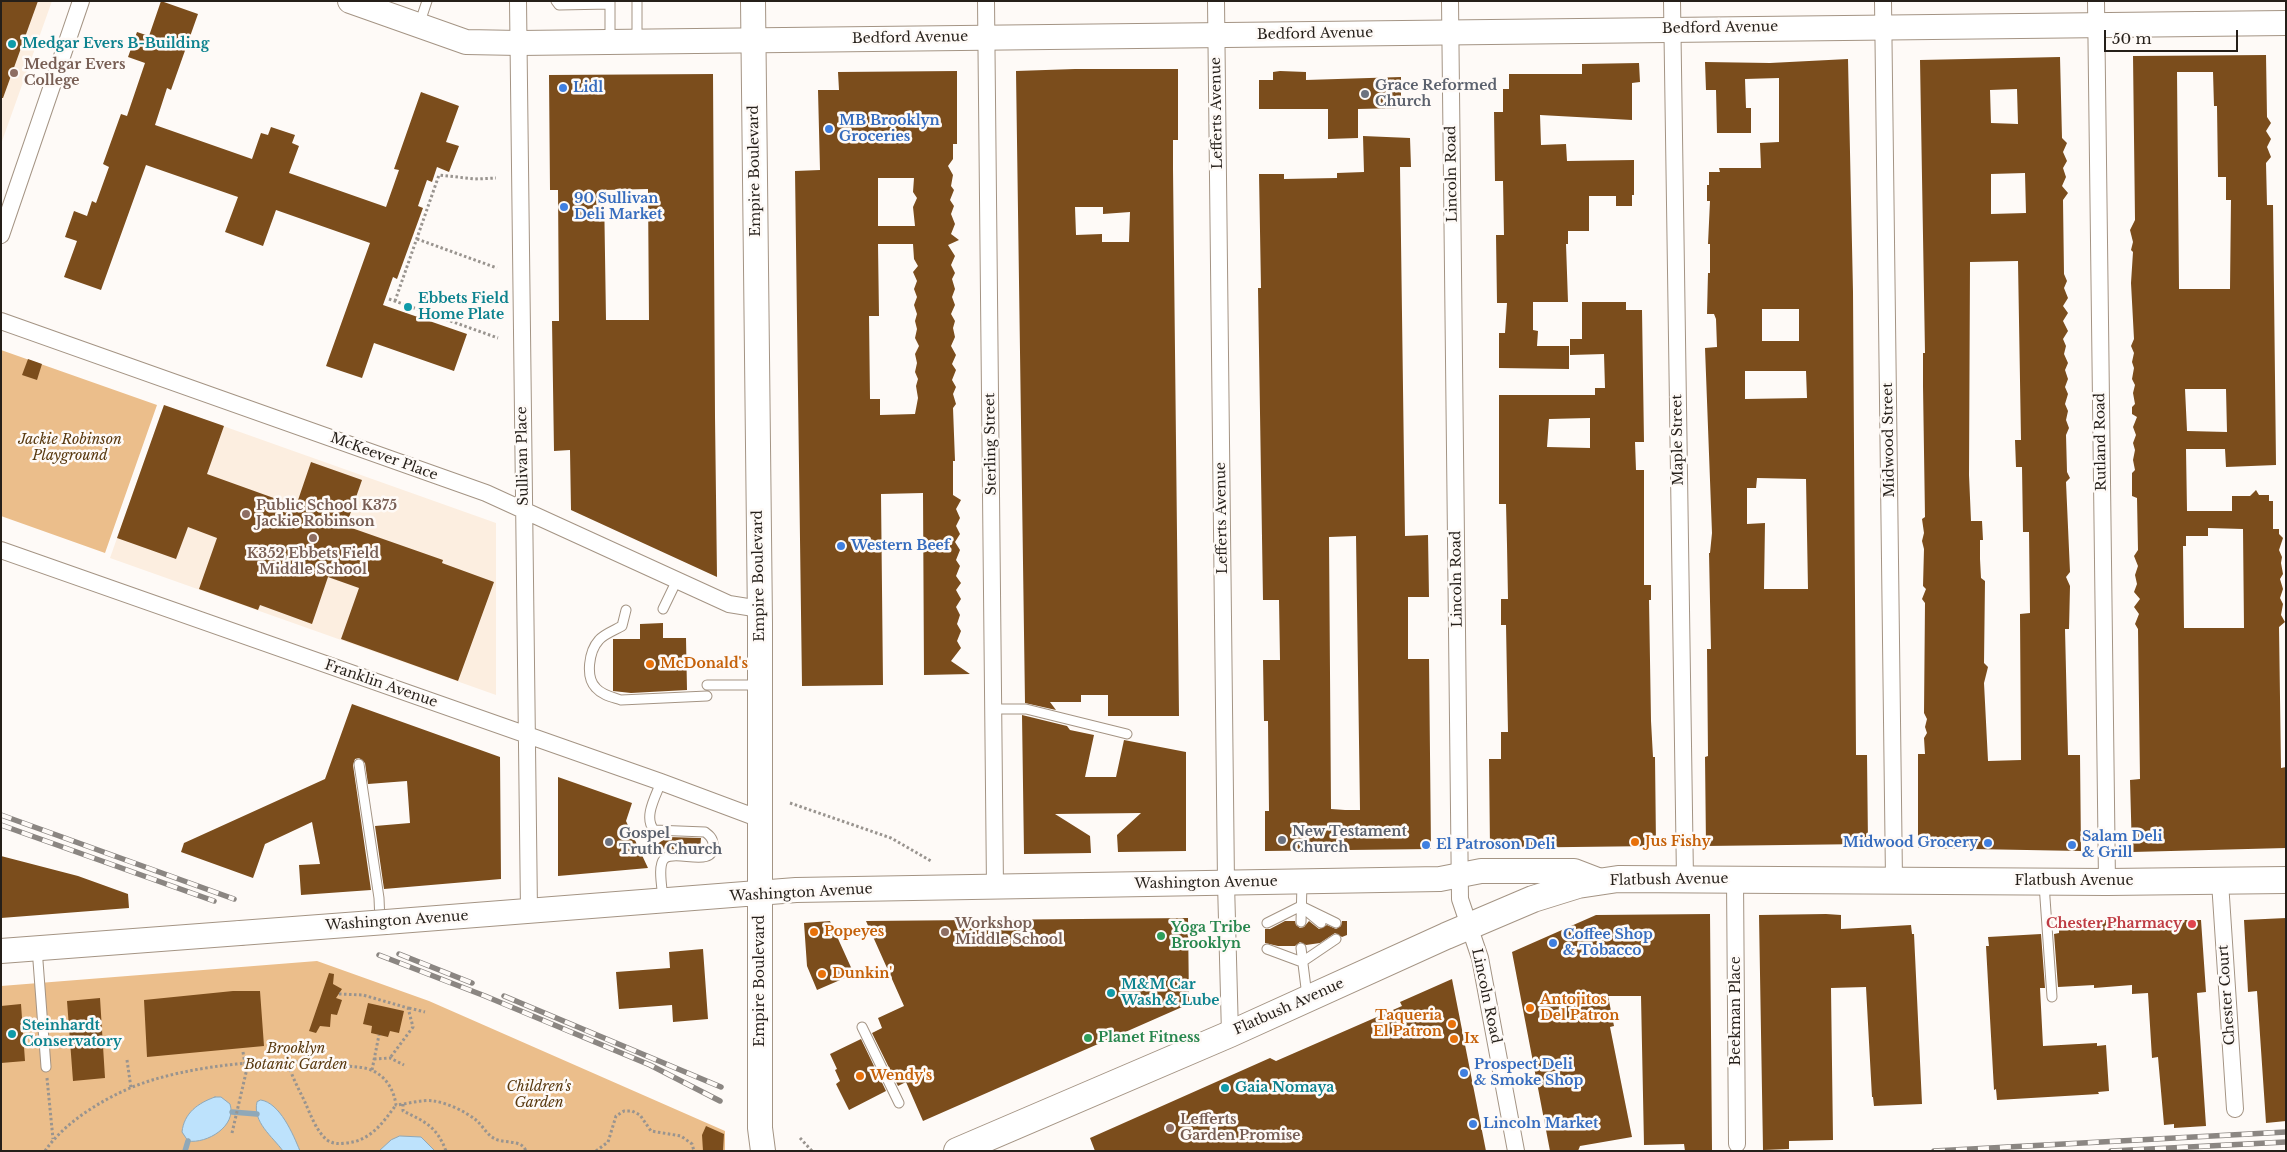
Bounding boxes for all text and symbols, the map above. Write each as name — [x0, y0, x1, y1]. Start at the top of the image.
street label: Bedford Avenue — [1662, 19, 1778, 37]
scale bar — [2107, 20, 2241, 52]
street label: Bedford Avenue — [1257, 25, 1373, 43]
street label: Bedford Avenue — [852, 29, 968, 47]
text: 50 m — [2112, 29, 2152, 48]
place label: Medgar Evers B-Building — [22, 36, 209, 52]
marker: Medgar Evers B-Building — [6, 38, 18, 50]
place label: Medgar Evers College — [24, 57, 126, 90]
street label: Lefferts Avenue — [1208, 57, 1226, 169]
marker: Medgar Evers College — [8, 67, 20, 79]
place label: Grace Reformed Church — [1375, 78, 1497, 110]
place label: Lidl — [573, 80, 603, 96]
marker: Lidl — [557, 82, 569, 94]
marker: Grace Reformed Church — [1359, 88, 1371, 100]
street label: Empire Boulevard — [745, 105, 765, 237]
place label: MB Brooklyn Groceries — [839, 113, 940, 146]
marker: MB Brooklyn Groceries — [823, 123, 835, 135]
street label: Lincoln Road — [1443, 125, 1461, 223]
place label: 90 Sullivan Deli Market — [574, 191, 662, 223]
marker: 90 Sullivan Deli Market — [558, 201, 570, 213]
place label: Ebbets Field Home Plate — [418, 291, 509, 324]
marker: Ebbets Field Home Plate — [402, 301, 414, 313]
street label: Midwood Street — [1880, 382, 1898, 498]
street label: Sterling Street — [982, 393, 1000, 495]
street label: Rutland Road — [2092, 393, 2110, 491]
street label: Maple Street — [1669, 394, 1687, 486]
street label: Sullivan Place — [514, 406, 532, 506]
street label: McKeever Place — [328, 430, 440, 484]
park label: Jackie Robinson Playground — [18, 432, 122, 464]
street label: Lefferts Avenue — [1213, 462, 1231, 574]
place label: Public School K375 Jackie Robinson — [256, 498, 397, 530]
marker: Public School K375 Jackie Robinson — [240, 508, 252, 520]
street label: Empire Boulevard — [749, 510, 769, 642]
street label: Lincoln Road — [1448, 530, 1466, 628]
marker: K352 Ebbets Field Middle School — [307, 532, 319, 544]
place label: Western Beef — [851, 538, 950, 554]
marker: Western Beef — [835, 540, 847, 552]
place label: K352 Ebbets Field Middle School — [247, 546, 379, 578]
place label: McDonald's — [660, 656, 748, 672]
street label: Franklin Avenue — [322, 657, 440, 711]
marker: McDonald's — [644, 658, 656, 670]
place label: New Testament Church — [1292, 824, 1407, 856]
place label: Gospel Truth Church — [619, 826, 722, 859]
place label: Salam Deli & Grill — [2082, 829, 2163, 862]
marker: New Testament Church — [1276, 834, 1288, 846]
place label: Jus Fishy — [1645, 834, 1711, 850]
place label: Midwood Grocery — [1843, 835, 1978, 851]
marker: Gospel Truth Church — [603, 836, 615, 848]
marker: Jus Fishy — [1629, 836, 1641, 848]
place label: El Patroson Deli — [1436, 837, 1556, 853]
marker: Midwood Grocery — [1982, 837, 1994, 849]
marker: El Patroson Deli — [1420, 839, 1432, 851]
marker: Salam Deli & Grill — [2066, 839, 2078, 851]
street label: Flatbush Avenue — [1609, 871, 1729, 889]
street label: Washington Avenue — [1134, 873, 1278, 893]
street label: Flatbush Avenue — [2015, 873, 2133, 889]
street label: Washington Avenue — [729, 881, 873, 905]
street label: Washington Avenue — [325, 908, 469, 934]
street label: Empire Boulevard — [752, 915, 768, 1047]
place label: Workshop Middle School — [955, 916, 1063, 949]
place label: Chester Pharmacy — [2046, 916, 2182, 932]
marker: Chester Pharmacy — [2186, 918, 2198, 930]
place label: Yoga Tribe Brooklyn — [1171, 920, 1251, 952]
place label: Popeyes — [824, 924, 884, 940]
marker: Popeyes — [808, 926, 820, 938]
marker: Workshop Middle School — [939, 926, 951, 938]
place label: Coffee Shop & Tobacco — [1563, 927, 1653, 960]
marker: Yoga Tribe Brooklyn — [1155, 930, 1167, 942]
marker: Coffee Shop & Tobacco — [1547, 937, 1559, 949]
street label: Chester Court — [2215, 944, 2239, 1046]
street label: Lincoln Road — [1468, 947, 1504, 1045]
street label: Beekman Place — [1728, 956, 1744, 1066]
place label: Dunkin' — [832, 966, 892, 982]
marker: Dunkin' — [816, 968, 828, 980]
street label: Flatbush Avenue — [1231, 975, 1347, 1039]
place label: M&M Car Wash & Lube — [1121, 977, 1219, 1010]
marker: M&M Car Wash & Lube — [1105, 987, 1117, 999]
place label: Antojitos Del Patron — [1540, 992, 1619, 1024]
marker: Antojitos Del Patron — [1524, 1002, 1536, 1014]
place label: Taqueria El Patron — [1373, 1008, 1442, 1040]
place label: Steinhardt Conservatory — [22, 1018, 122, 1050]
marker: Taqueria El Patron — [1446, 1018, 1458, 1030]
marker: Steinhardt Conservatory — [6, 1028, 18, 1040]
place label: Planet Fitness — [1098, 1030, 1200, 1046]
place label: Ix — [1464, 1031, 1479, 1047]
marker: Planet Fitness — [1082, 1032, 1094, 1044]
marker: Ix — [1448, 1033, 1460, 1045]
park label: Brooklyn Botanic Garden — [244, 1041, 348, 1074]
place label: Prospect Deli & Smoke Shop — [1474, 1057, 1583, 1090]
marker: Prospect Deli & Smoke Shop — [1458, 1067, 1470, 1079]
place label: Wendy's — [870, 1068, 932, 1084]
marker: Wendy's — [854, 1070, 866, 1082]
park label: Children's Garden — [507, 1079, 571, 1112]
place label: Gaia Nomaya — [1235, 1080, 1334, 1096]
marker: Gaia Nomaya — [1219, 1082, 1231, 1094]
place label: Lefferts Garden Promise — [1180, 1112, 1300, 1144]
place label: Lincoln Market — [1483, 1116, 1598, 1132]
marker: Lincoln Market — [1467, 1118, 1479, 1130]
marker: Lefferts Garden Promise — [1164, 1122, 1176, 1134]

